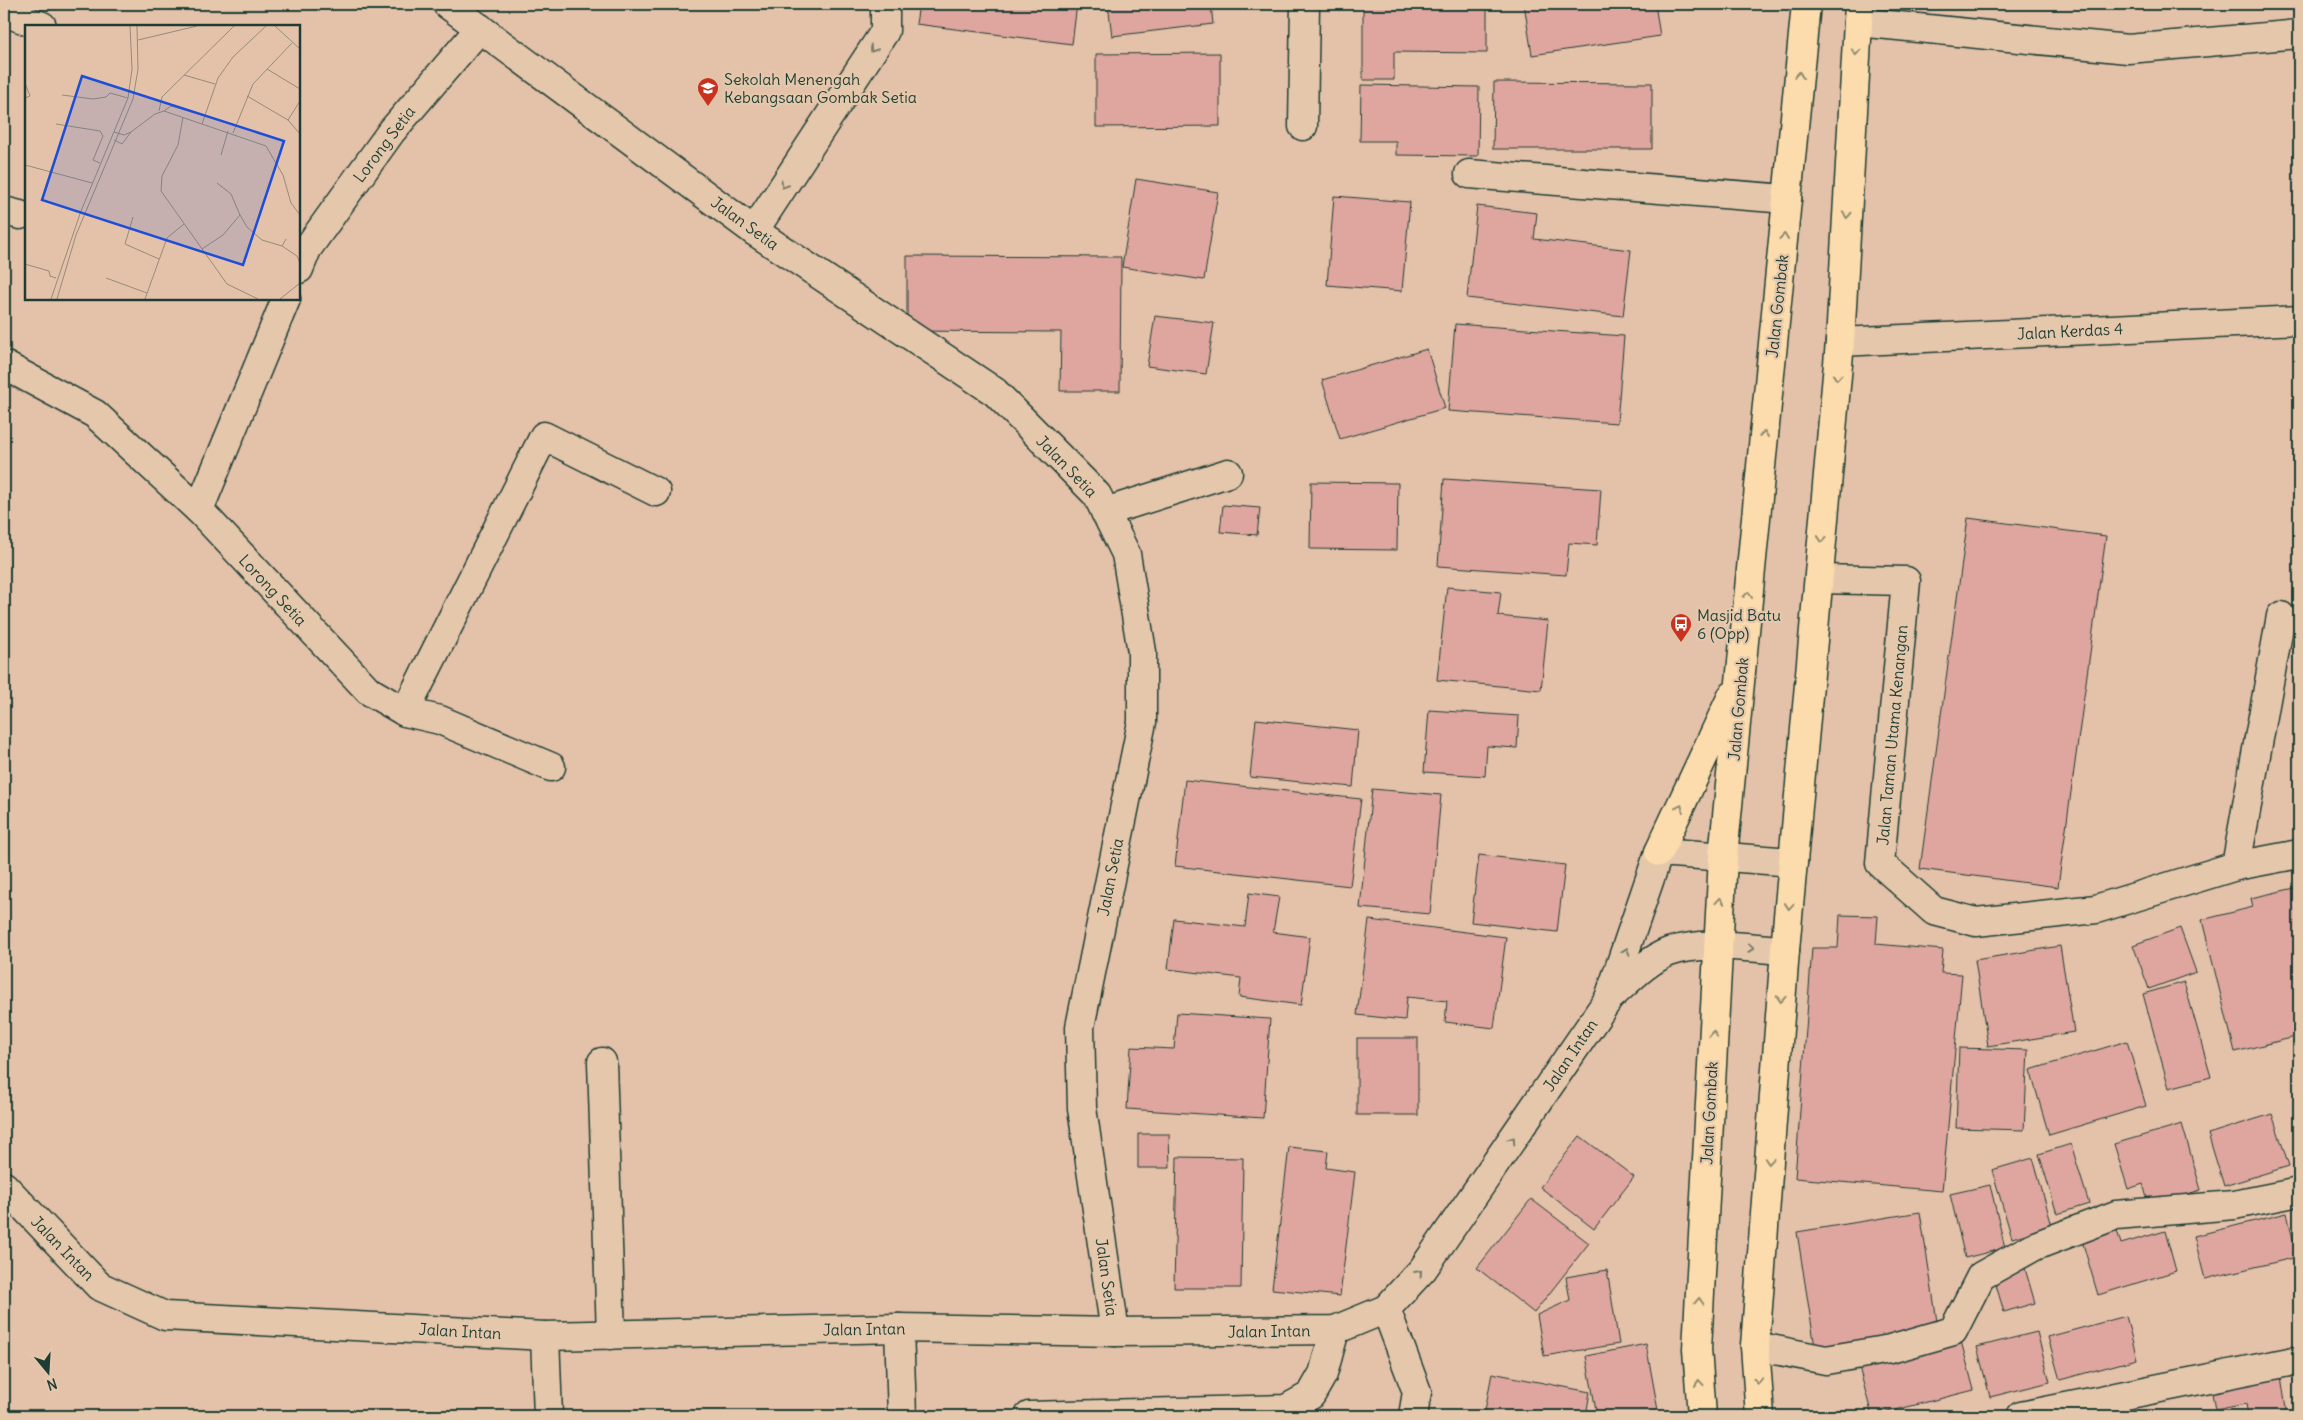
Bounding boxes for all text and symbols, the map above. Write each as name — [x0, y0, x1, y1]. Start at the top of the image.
inset map — [25, 25, 300, 300]
one-way arrow — [870, 43, 879, 53]
one-way arrow — [1850, 49, 1861, 57]
place label: Sekolah Menengah Kebangsaan Gombak Setia — [724, 69, 917, 107]
one-way arrow — [1793, 71, 1804, 79]
school or university icon: Sekolah Menengah Kebangsaan Gombak Setia — [696, 76, 720, 107]
street label: Lorong Setia — [349, 102, 419, 186]
one-way arrow — [781, 179, 790, 189]
street label: Jalan Setia — [707, 192, 783, 254]
one-way arrow — [1842, 211, 1853, 219]
one-way arrow — [1778, 233, 1789, 241]
street label: Jalan Gombak — [1762, 253, 1792, 359]
street label: Jalan Kerdas 4 — [2016, 318, 2124, 344]
one-way arrow — [1832, 373, 1843, 381]
one-way arrow — [1758, 429, 1769, 437]
street label: Jalan Setia — [1032, 431, 1102, 501]
one-way arrow — [1817, 535, 1828, 543]
street label: Lorong Setia — [235, 550, 311, 630]
one-way arrow — [1743, 591, 1754, 599]
place label: Masjid Batu 6 (Opp) — [1697, 605, 1781, 643]
bus stop icon: Masjid Batu 6 (Opp) — [1669, 612, 1693, 643]
street label: Jalan Taman Utama Kenangan — [1872, 624, 1912, 846]
street label: Jalan Gombak — [1724, 656, 1752, 762]
one-way arrow — [1674, 804, 1684, 813]
street label: Jalan Setia — [1093, 836, 1127, 918]
one-way arrow — [1714, 897, 1725, 905]
one-way arrow — [1784, 903, 1795, 911]
one-way arrow — [1747, 943, 1755, 954]
one-way arrow — [1620, 947, 1630, 955]
one-way arrow — [1776, 995, 1787, 1003]
street label: Jalan Intan — [1539, 1015, 1601, 1095]
one-way arrow — [1707, 1029, 1718, 1037]
street label: Jalan Gombak — [1696, 1061, 1722, 1165]
one-way arrow — [1506, 1136, 1515, 1146]
one-way arrow — [1764, 1157, 1775, 1165]
street label: Jalan Intan — [27, 1211, 99, 1285]
street label: Jalan Setia — [1092, 1237, 1122, 1317]
one-way arrow — [1413, 1270, 1422, 1279]
one-way arrow — [1694, 1297, 1705, 1305]
street label: Jalan Intan — [822, 1318, 906, 1340]
street label: Jalan Intan — [418, 1319, 502, 1343]
street label: Jalan Intan — [1227, 1320, 1311, 1342]
north arrow — [22, 1348, 72, 1398]
text: N — [45, 1374, 59, 1394]
one-way arrow — [1752, 1377, 1763, 1385]
one-way arrow — [1694, 1379, 1705, 1387]

